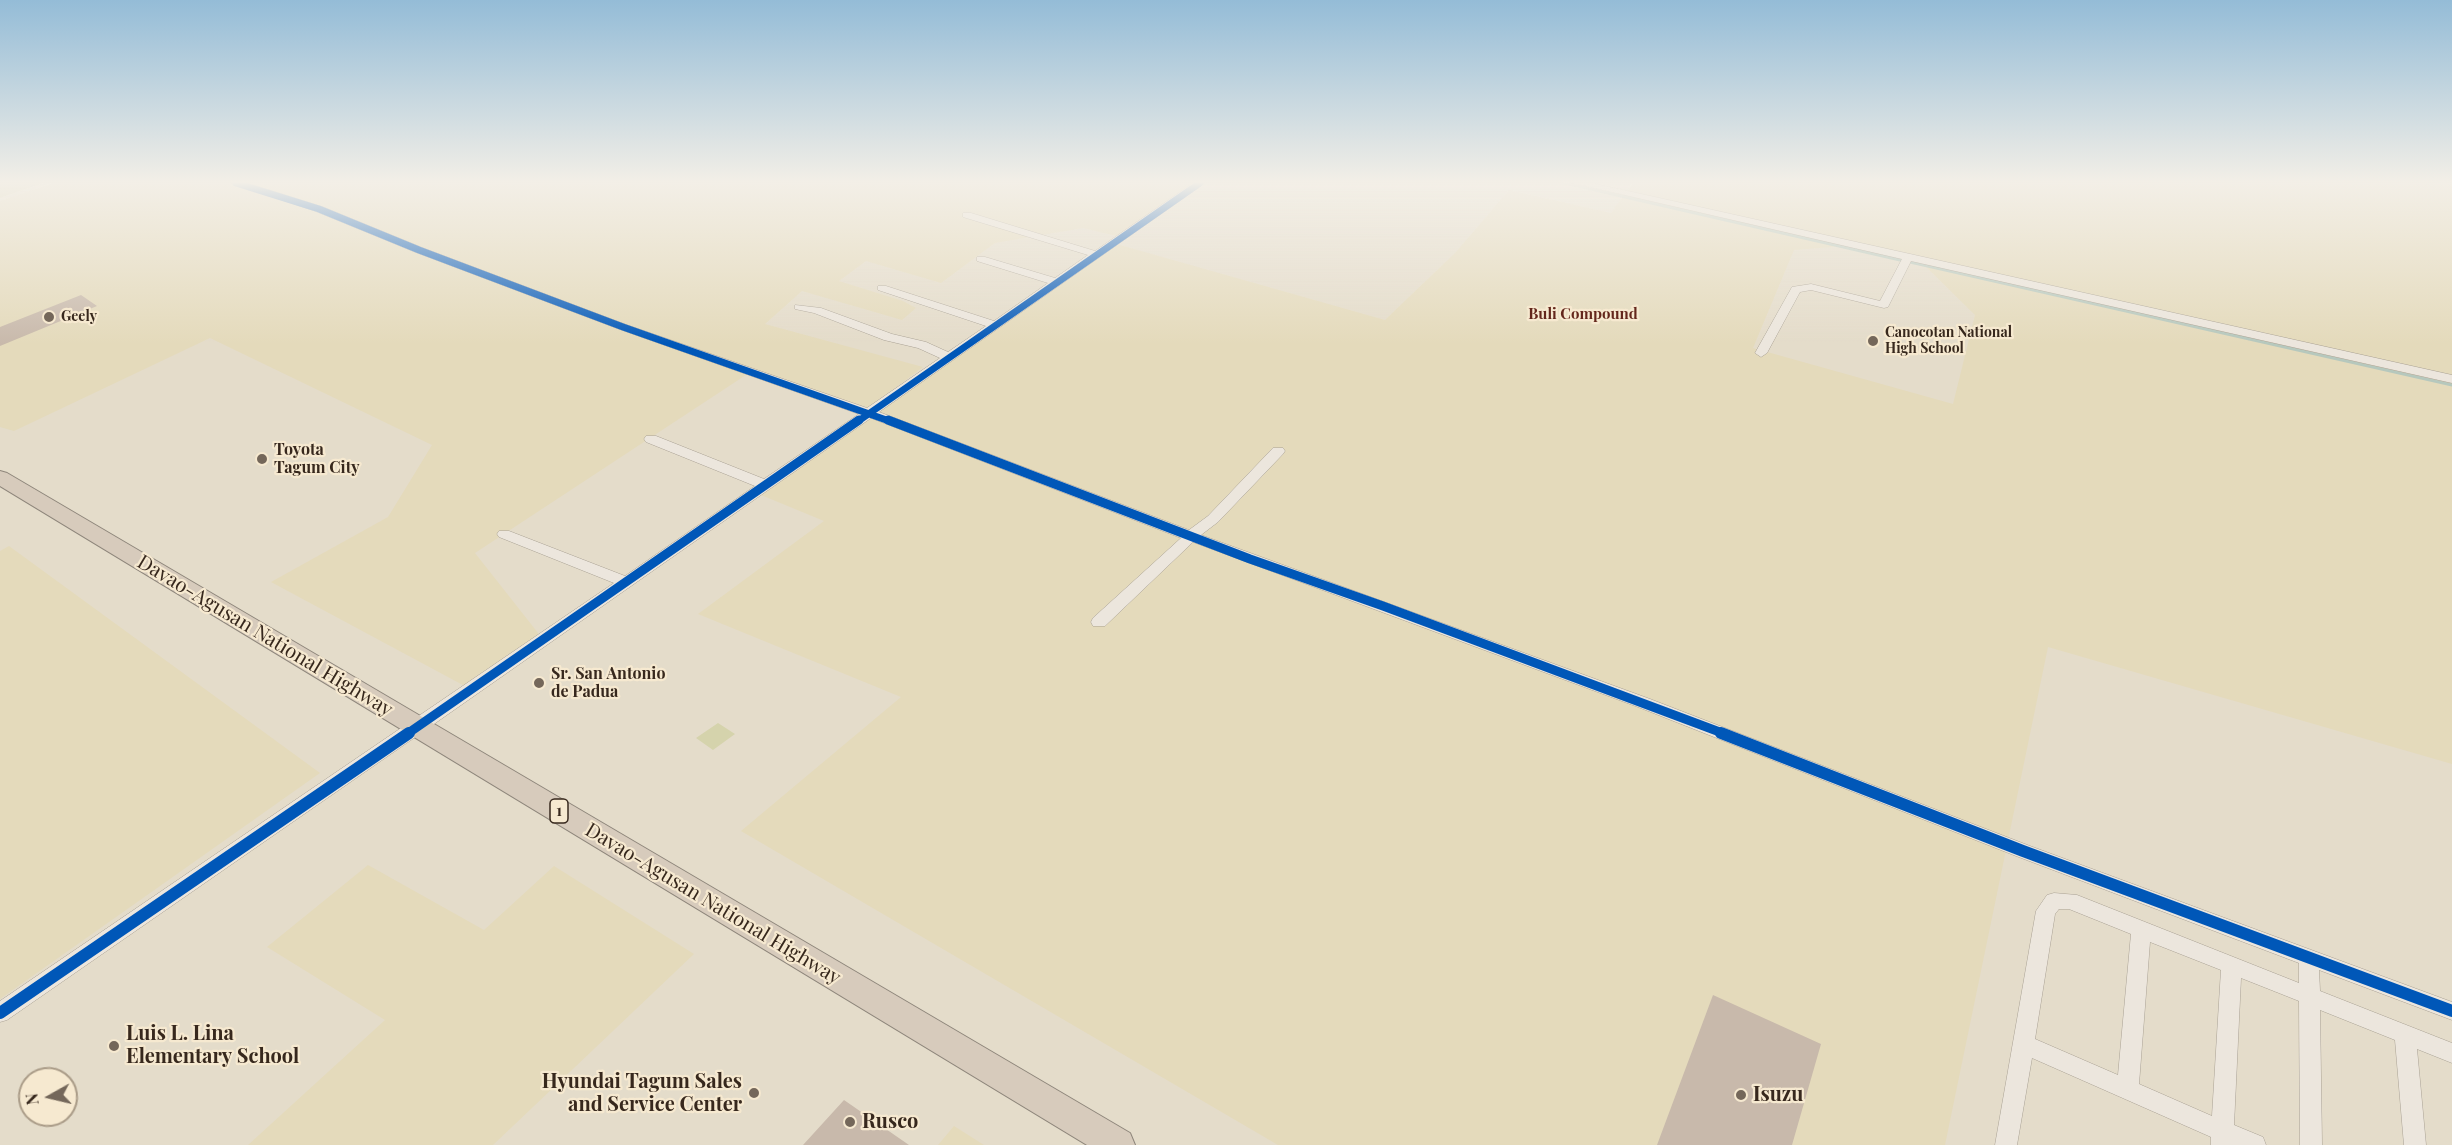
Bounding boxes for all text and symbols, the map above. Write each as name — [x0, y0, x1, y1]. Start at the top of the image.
district label: Buli Compound — [1528, 305, 1638, 323]
place label: Geely — [61, 309, 97, 325]
marker: Geely — [42, 310, 56, 324]
place label: Canocotan National High School — [1885, 325, 2012, 358]
marker: Canocotan National High School — [1866, 334, 1880, 348]
place label: Toyota Tagum City — [274, 440, 360, 478]
marker: Toyota Tagum City — [255, 452, 269, 466]
street label: Davao-Agusan National Highway — [133, 550, 397, 722]
place label: Sr. San Antonio de Padua — [551, 664, 665, 702]
marker: Sr. San Antonio de Padua — [532, 676, 546, 690]
road number: 1 — [550, 799, 568, 823]
street label: Davao-Agusan National Highway — [581, 818, 845, 990]
place label: Luis L. Lina Elementary School — [126, 1022, 299, 1069]
marker: Luis L. Lina Elementary School — [107, 1039, 121, 1053]
north arrow — [18, 1067, 78, 1127]
place label: Hyundai Tagum Sales and Service Center — [542, 1070, 742, 1117]
place label: Isuzu — [1753, 1083, 1803, 1107]
marker: Hyundai Tagum Sales and Service Center — [747, 1086, 761, 1100]
marker: Isuzu — [1734, 1088, 1748, 1102]
text: N — [20, 1092, 43, 1106]
place label: Rusco — [862, 1110, 918, 1134]
marker: Rusco — [843, 1115, 857, 1129]

